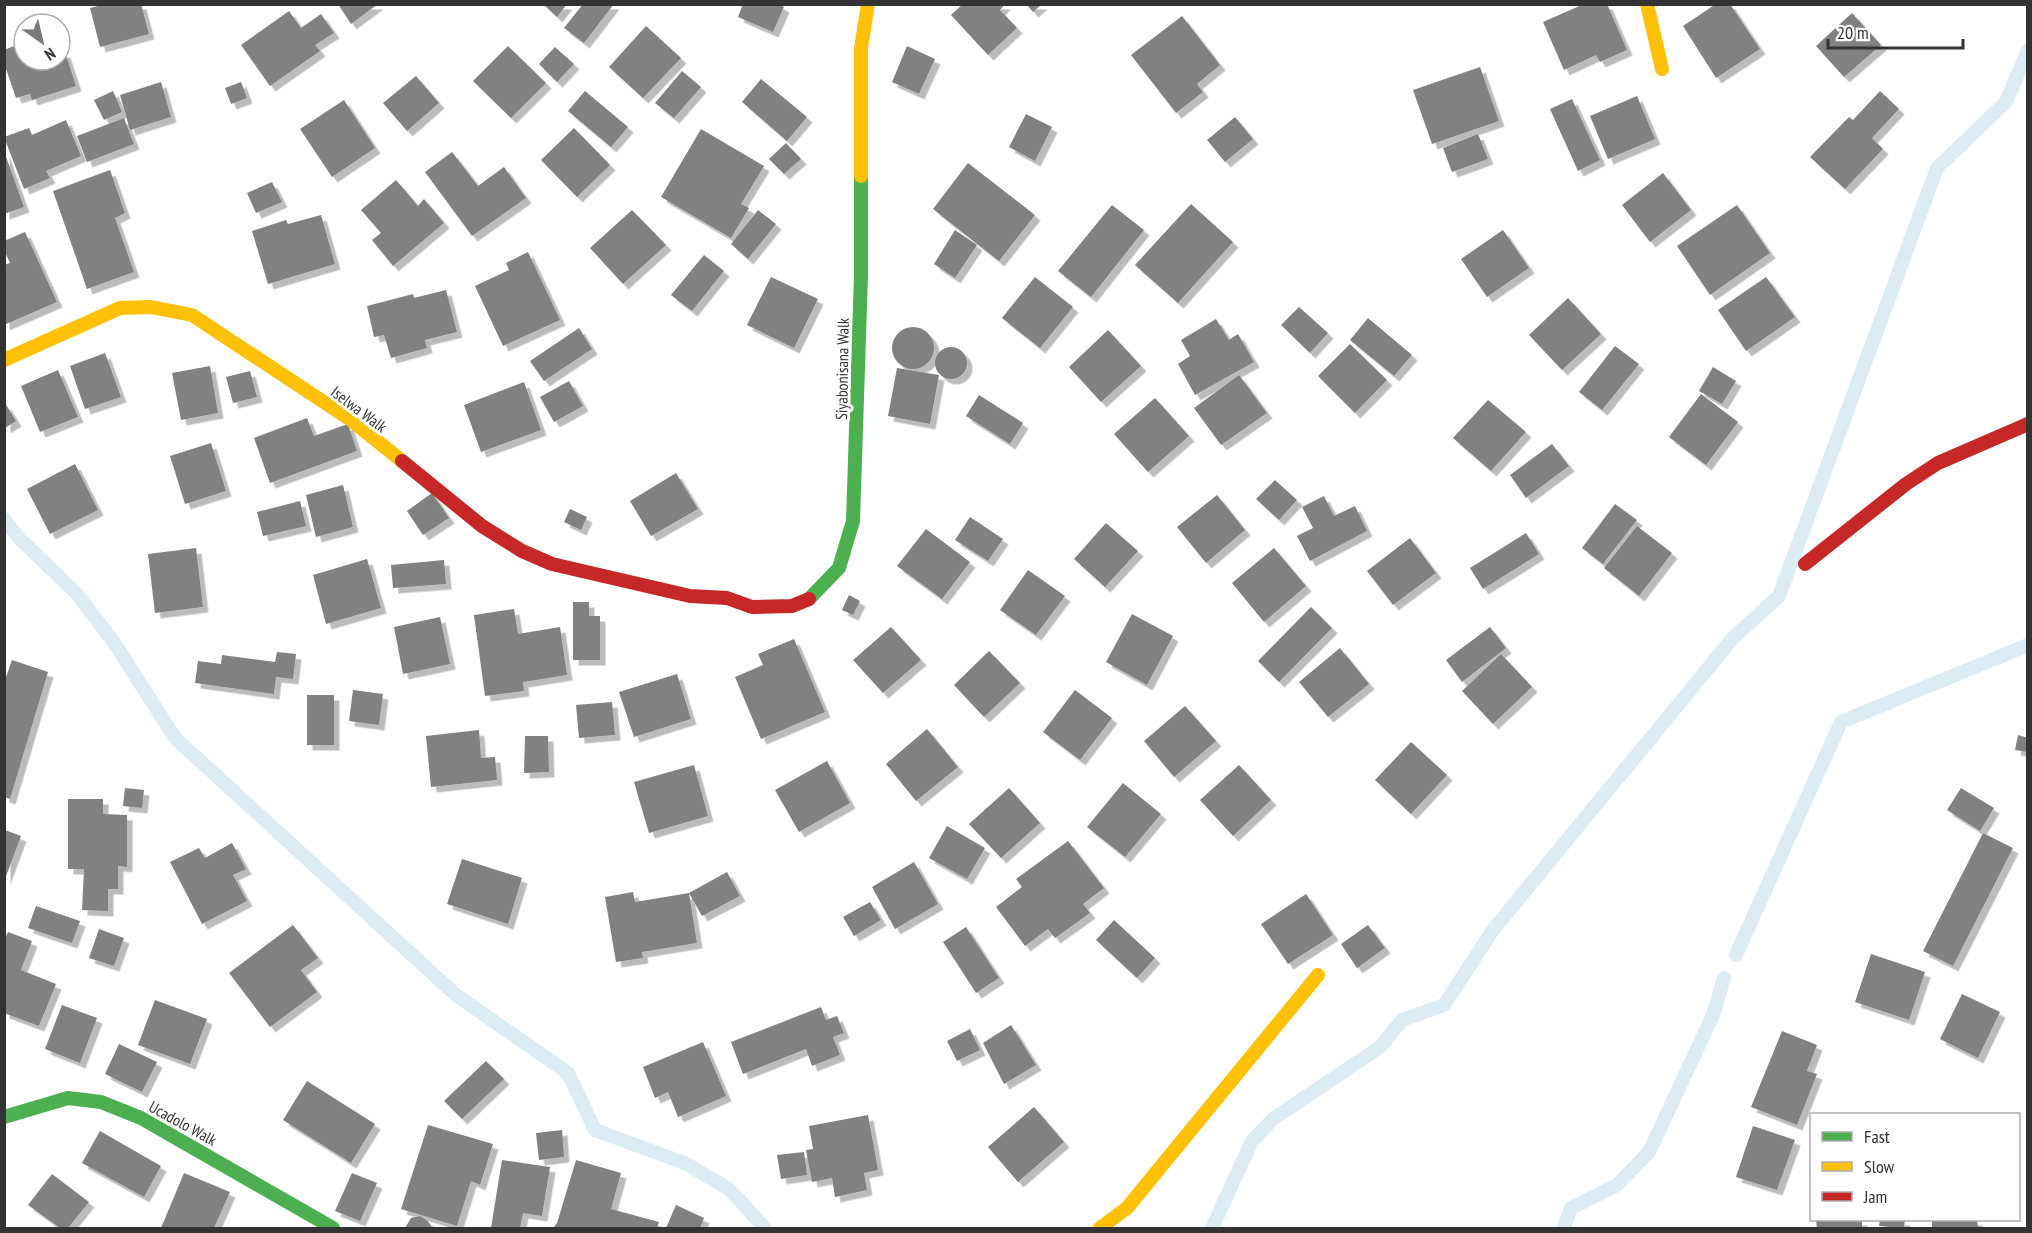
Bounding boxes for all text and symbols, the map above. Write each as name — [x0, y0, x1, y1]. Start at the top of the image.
north arrow — [12, 12, 72, 72]
scale bar — [1828, 12, 1963, 50]
text: 20 m — [1837, 21, 1869, 44]
text: N — [41, 44, 60, 65]
street label: Siyabonisana Walk — [831, 317, 853, 420]
street label: Iselwa Walk — [327, 381, 392, 437]
street label: Ucadolo Walk — [146, 1096, 221, 1150]
legend — [1810, 1113, 2020, 1221]
text: Fast — [1864, 1125, 1890, 1148]
text: Slow — [1864, 1155, 1895, 1178]
text: Jam — [1863, 1185, 1887, 1208]

